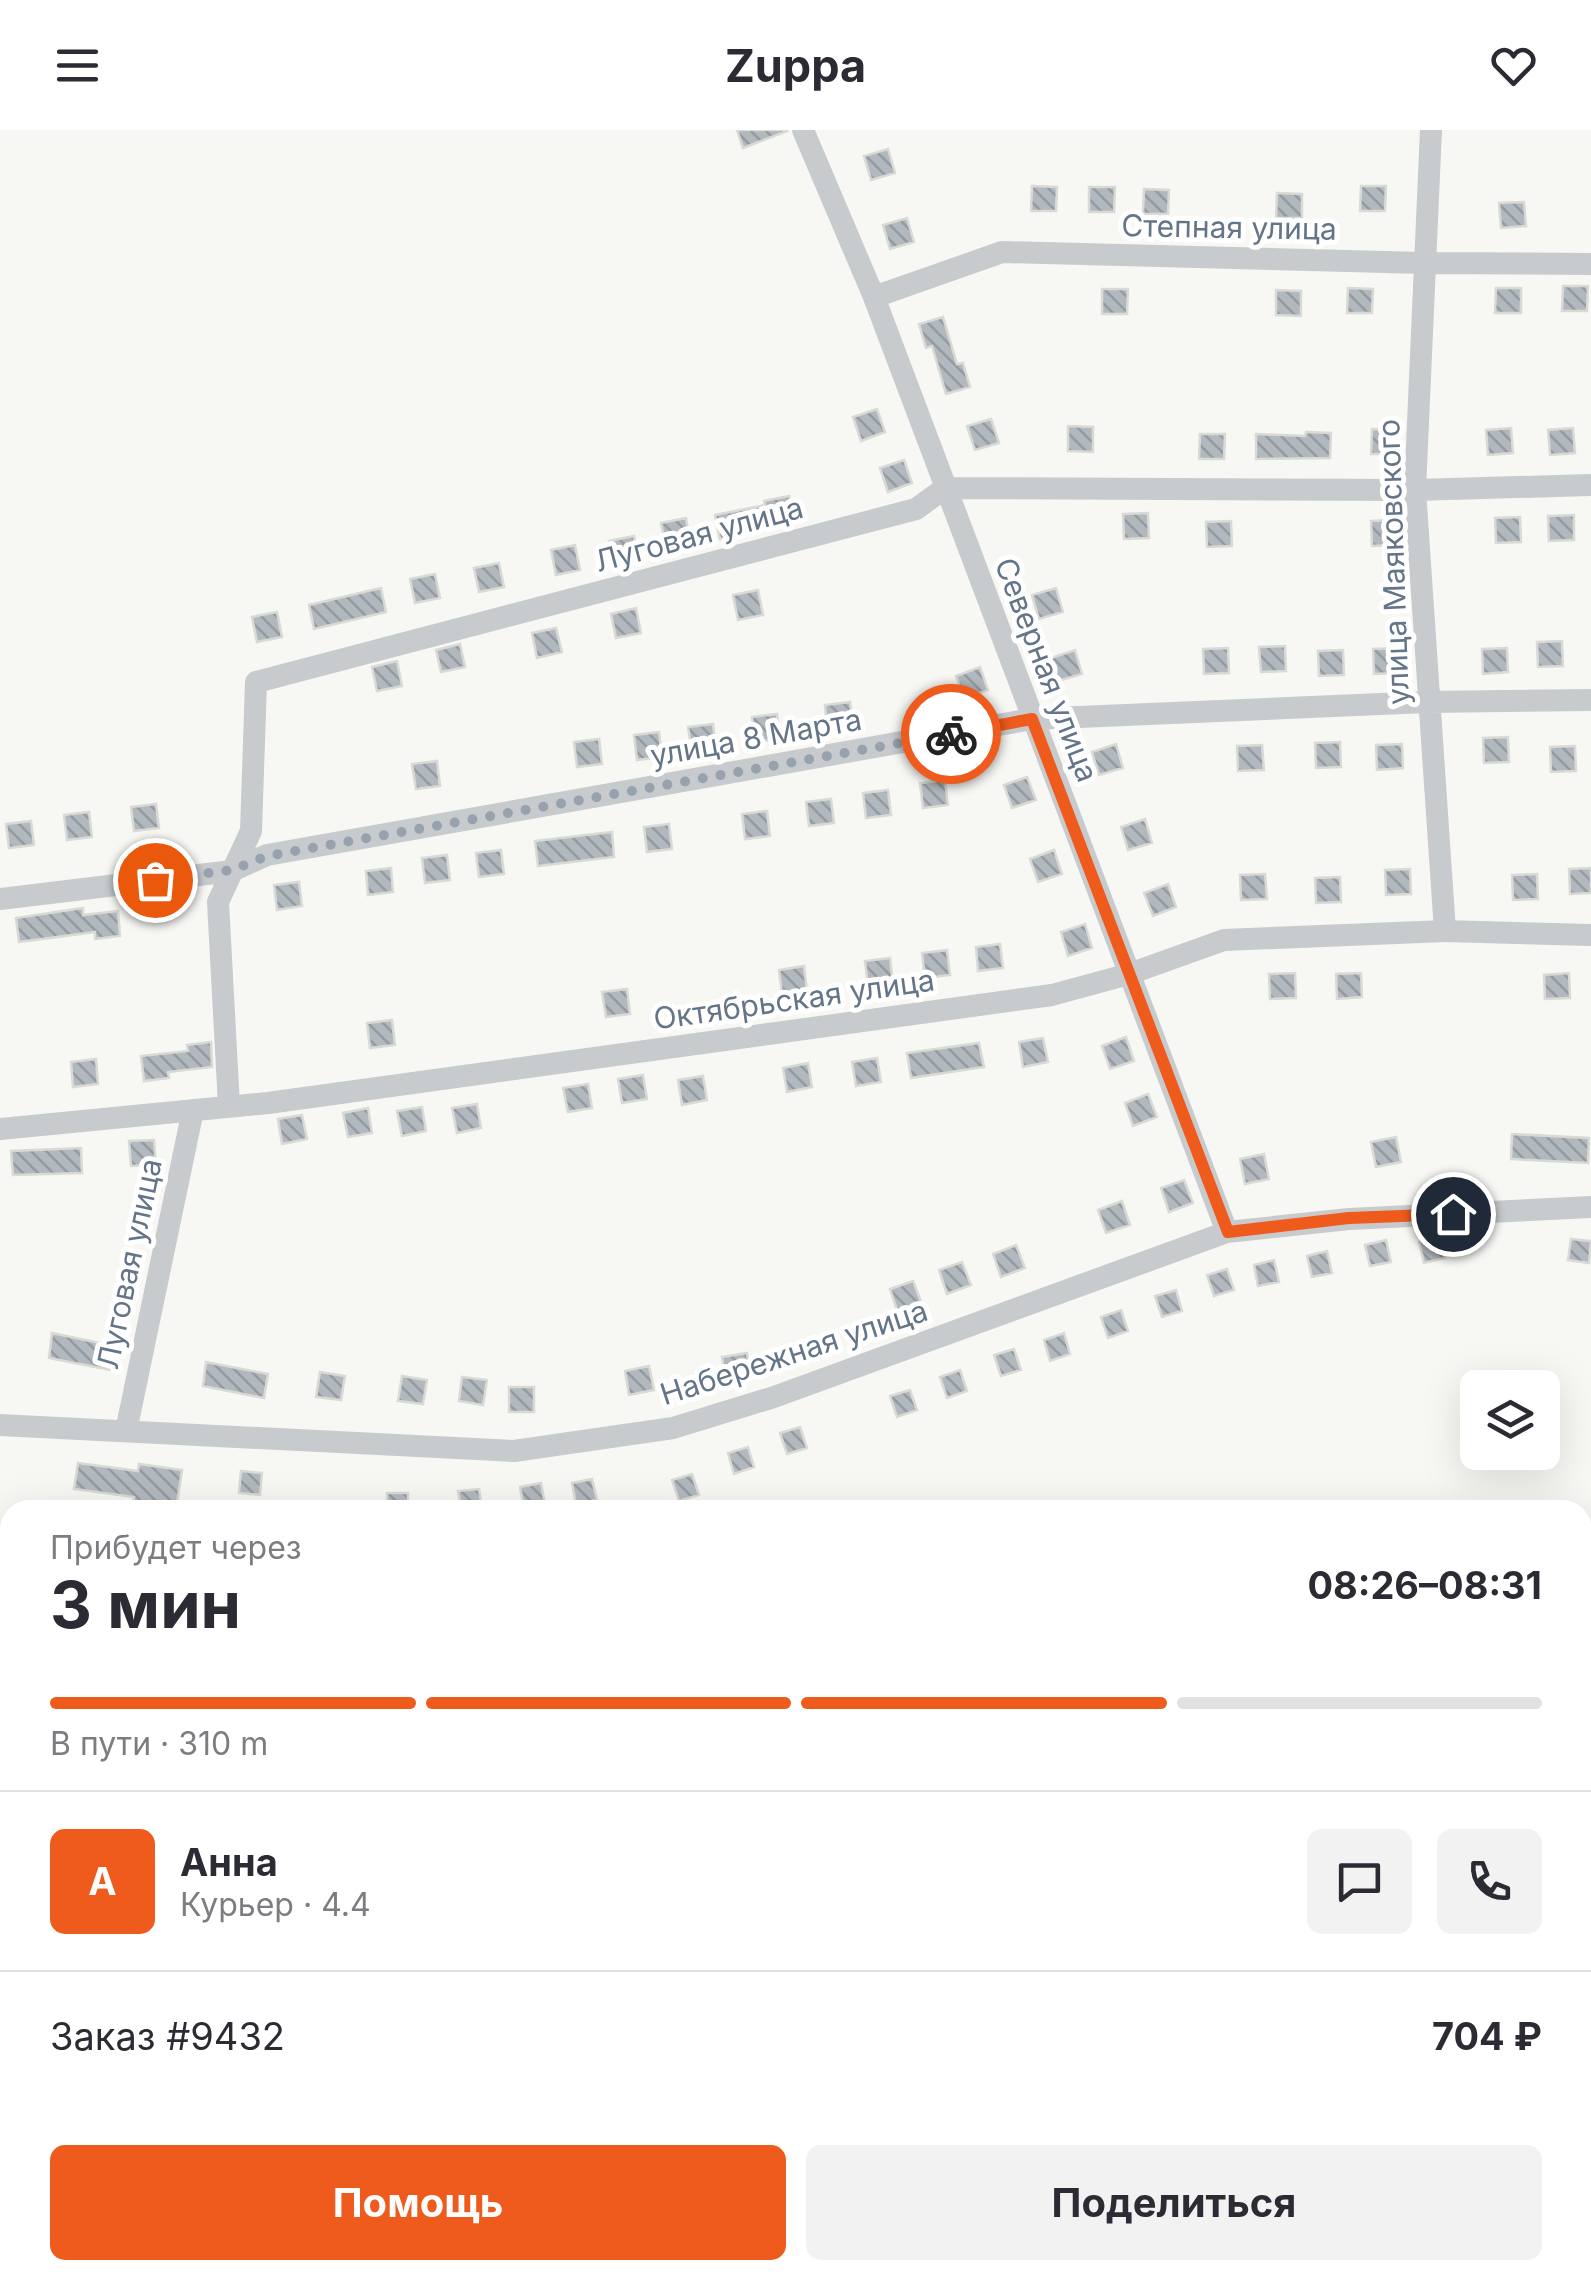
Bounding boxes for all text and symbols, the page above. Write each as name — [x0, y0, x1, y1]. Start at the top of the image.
icon: menu — [50, 38, 105, 93]
text: Zuppa — [725, 38, 866, 93]
icon: heart — [1486, 38, 1541, 93]
street label: Степная улица — [1121, 207, 1337, 247]
street label: улица Маяковского — [1370, 418, 1416, 706]
street label: Луговая улица — [591, 489, 807, 579]
street label: Северная улица — [988, 553, 1106, 787]
courier — [901, 684, 1001, 784]
street label: улица 8 Марта — [647, 701, 864, 773]
icon: bike — [924, 707, 979, 762]
pin — [113, 838, 198, 923]
icon: bag — [128, 853, 183, 908]
street label: Октябрьская улица — [651, 961, 937, 1037]
street label: Луговая улица — [89, 1155, 169, 1372]
pin — [1411, 1172, 1496, 1257]
icon: home — [1426, 1187, 1481, 1242]
street label: Набережная улица — [656, 1292, 932, 1412]
map controls — [1460, 1370, 1560, 1470]
button: layers — [1460, 1370, 1560, 1470]
text: Прибудет через — [50, 1528, 302, 1567]
text: 08:26–08:31 — [1307, 1562, 1542, 1608]
text: 3 мин — [50, 1565, 241, 1644]
text: В пути · 310 m — [50, 1724, 268, 1763]
button: chat — [1307, 1829, 1412, 1934]
button: phone — [1437, 1829, 1542, 1934]
text: Анна — [180, 1839, 278, 1885]
text: А — [88, 1858, 117, 1904]
text: Курьер · 4.4 — [180, 1885, 371, 1924]
text: Заказ #9432 — [50, 2013, 285, 2059]
text: 704 ₽ — [1432, 2013, 1542, 2059]
button: Помощь — [50, 2145, 786, 2260]
button: Поделиться — [806, 2145, 1542, 2260]

